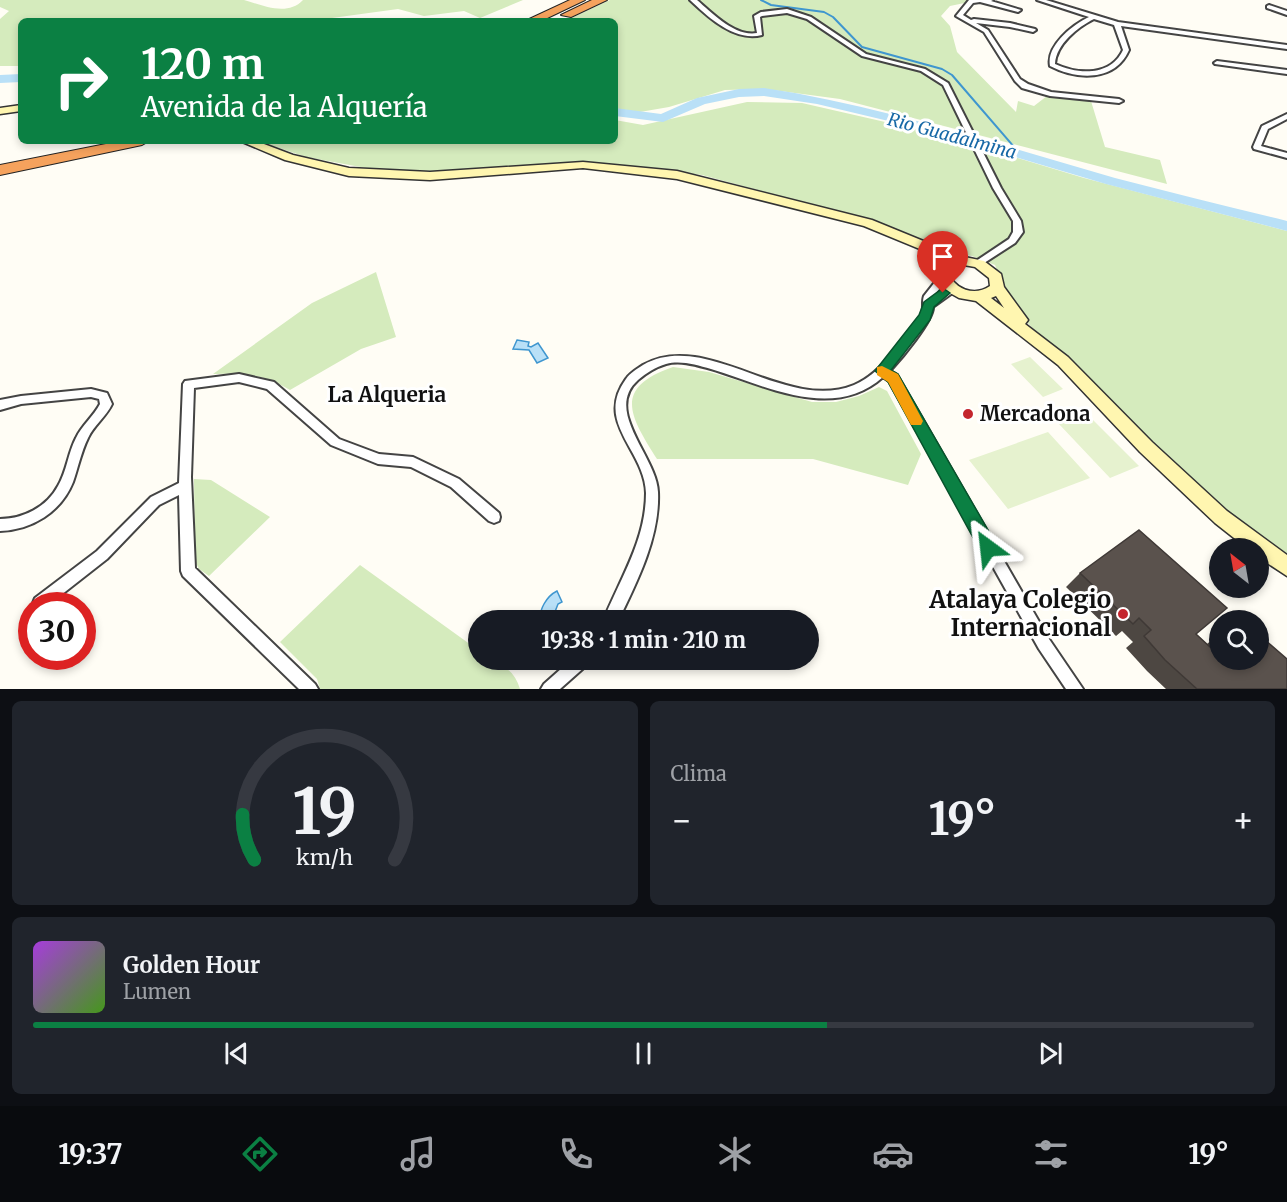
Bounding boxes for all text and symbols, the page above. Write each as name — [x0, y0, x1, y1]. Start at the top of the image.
text: 120 m — [141, 38, 264, 90]
icon: right — [42, 42, 120, 120]
text: Avenida de la Alquería — [141, 90, 428, 124]
water label: Rio Guadalmina — [885, 107, 1019, 164]
pin — [917, 231, 968, 293]
icon: arrive — [926, 240, 959, 273]
district label: La Alqueria — [328, 381, 447, 408]
place label: Mercadona — [980, 401, 1090, 426]
marker: Mercadona — [961, 407, 975, 421]
position arrow — [956, 516, 1020, 580]
north arrow — [1209, 538, 1269, 598]
map controls — [1209, 538, 1269, 670]
place label: Atalaya Colegio Internacional — [928, 584, 1111, 643]
speed limit sign: 30 — [18, 592, 96, 670]
marker: Atalaya Colegio Internacional — [1116, 607, 1130, 621]
button: search — [1209, 610, 1269, 670]
text: 19:38 · 1 min · 210 m — [541, 626, 746, 654]
text: Clima — [671, 761, 727, 786]
text: 19 — [293, 773, 357, 851]
text: 19° — [929, 791, 996, 847]
text: − — [671, 800, 693, 841]
text: + — [1232, 800, 1254, 841]
text: km/h — [296, 844, 353, 871]
text: Golden Hour — [123, 951, 260, 979]
text: Lumen — [123, 979, 191, 1004]
icon: previous — [220, 1037, 253, 1070]
icon: pause — [627, 1037, 660, 1070]
icon: next — [1034, 1037, 1067, 1070]
icon: directions — [239, 1133, 281, 1175]
icon: music — [397, 1133, 439, 1175]
icon: phone — [555, 1133, 597, 1175]
icon: climate — [714, 1133, 756, 1175]
icon: car — [872, 1133, 914, 1175]
icon: filters — [1030, 1133, 1072, 1175]
text: 19:37 — [58, 1137, 123, 1171]
text: 19° — [1188, 1137, 1229, 1171]

